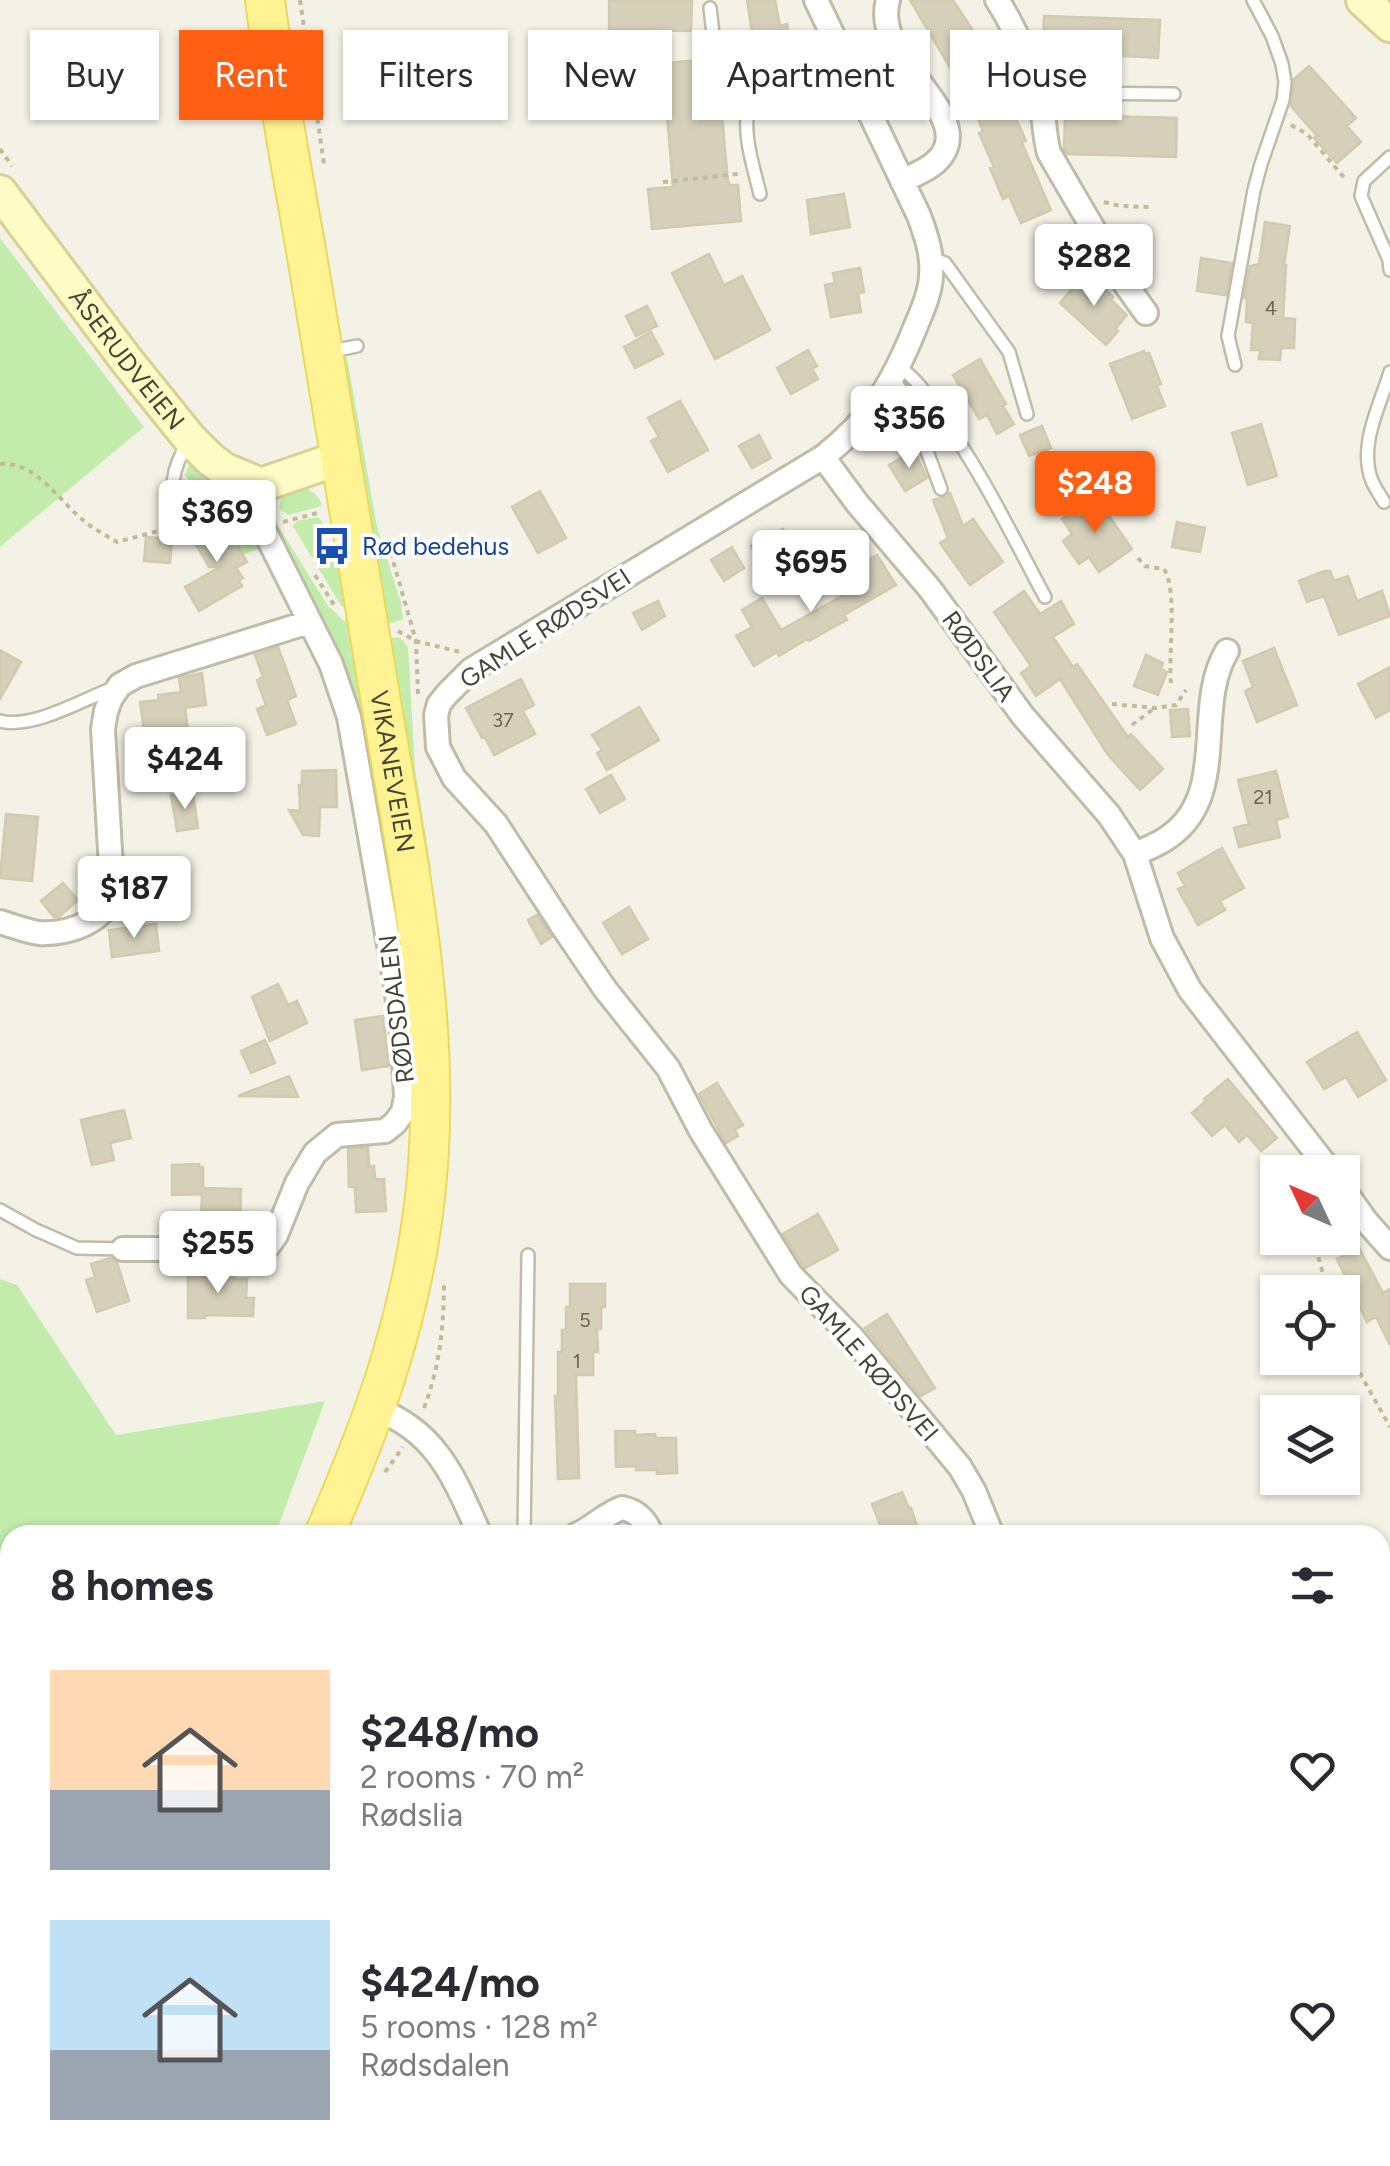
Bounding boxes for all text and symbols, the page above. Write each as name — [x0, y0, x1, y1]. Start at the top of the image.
chip: Buy — [30, 30, 159, 120]
chip: Rent — [179, 30, 323, 120]
chip: Filters — [343, 30, 508, 120]
chip: New — [528, 30, 672, 120]
chip: Apartment — [692, 30, 930, 120]
chip: House — [950, 30, 1122, 120]
pin: $282 — [1035, 224, 1153, 309]
text: $282 — [1057, 237, 1131, 275]
street label: ÅSERUDVEIEN — [63, 283, 191, 436]
house number: 4 — [1265, 296, 1277, 320]
pin: $356 — [850, 386, 968, 471]
text: $356 — [873, 399, 945, 437]
pin: $248 — [1036, 451, 1154, 536]
text: $248 — [1057, 464, 1133, 502]
pin: $369 — [158, 480, 276, 565]
text: $369 — [181, 493, 253, 531]
bus stop icon: Rød bedehus — [311, 525, 353, 567]
pin: $695 — [752, 530, 870, 615]
place label: Rød bedehus — [362, 531, 509, 561]
text: $695 — [774, 543, 848, 581]
street label: GAMLE RØDSVEI — [454, 562, 636, 694]
street label: RØDSLIA — [936, 605, 1022, 707]
street label: VIKANEVEIEN — [364, 688, 421, 855]
house number: 37 — [492, 708, 514, 732]
pin: $424 — [126, 727, 244, 812]
text: $424 — [147, 740, 223, 778]
house number: 21 — [1253, 785, 1273, 809]
pin: $187 — [75, 856, 193, 941]
text: $187 — [100, 869, 168, 907]
street label: RØDSDALEN — [372, 933, 420, 1085]
north arrow — [1260, 1155, 1360, 1255]
map controls — [1260, 1155, 1360, 1495]
pin: $255 — [159, 1211, 277, 1296]
text: $255 — [181, 1224, 255, 1262]
button: locate — [1260, 1275, 1360, 1375]
street label: GAMLE RØDSVEI — [793, 1279, 945, 1447]
house number: 5 — [579, 1308, 591, 1332]
house number: 1 — [573, 1349, 581, 1373]
button: layers — [1260, 1395, 1360, 1495]
icon: filters — [1285, 1558, 1340, 1613]
text: 8 homes — [50, 1560, 214, 1611]
text: $248/mo — [360, 1707, 539, 1758]
icon: home — [130, 1710, 250, 1830]
icon: heart — [1285, 1743, 1340, 1798]
text: 2 rooms · 70 m² — [360, 1758, 584, 1796]
text: Rødslia — [360, 1796, 463, 1834]
text: $424/mo — [360, 1957, 540, 2008]
icon: home — [130, 1960, 250, 2080]
icon: heart — [1285, 1993, 1340, 2048]
text: 5 rooms · 128 m² — [360, 2008, 598, 2046]
text: Rødsdalen — [360, 2046, 510, 2084]

